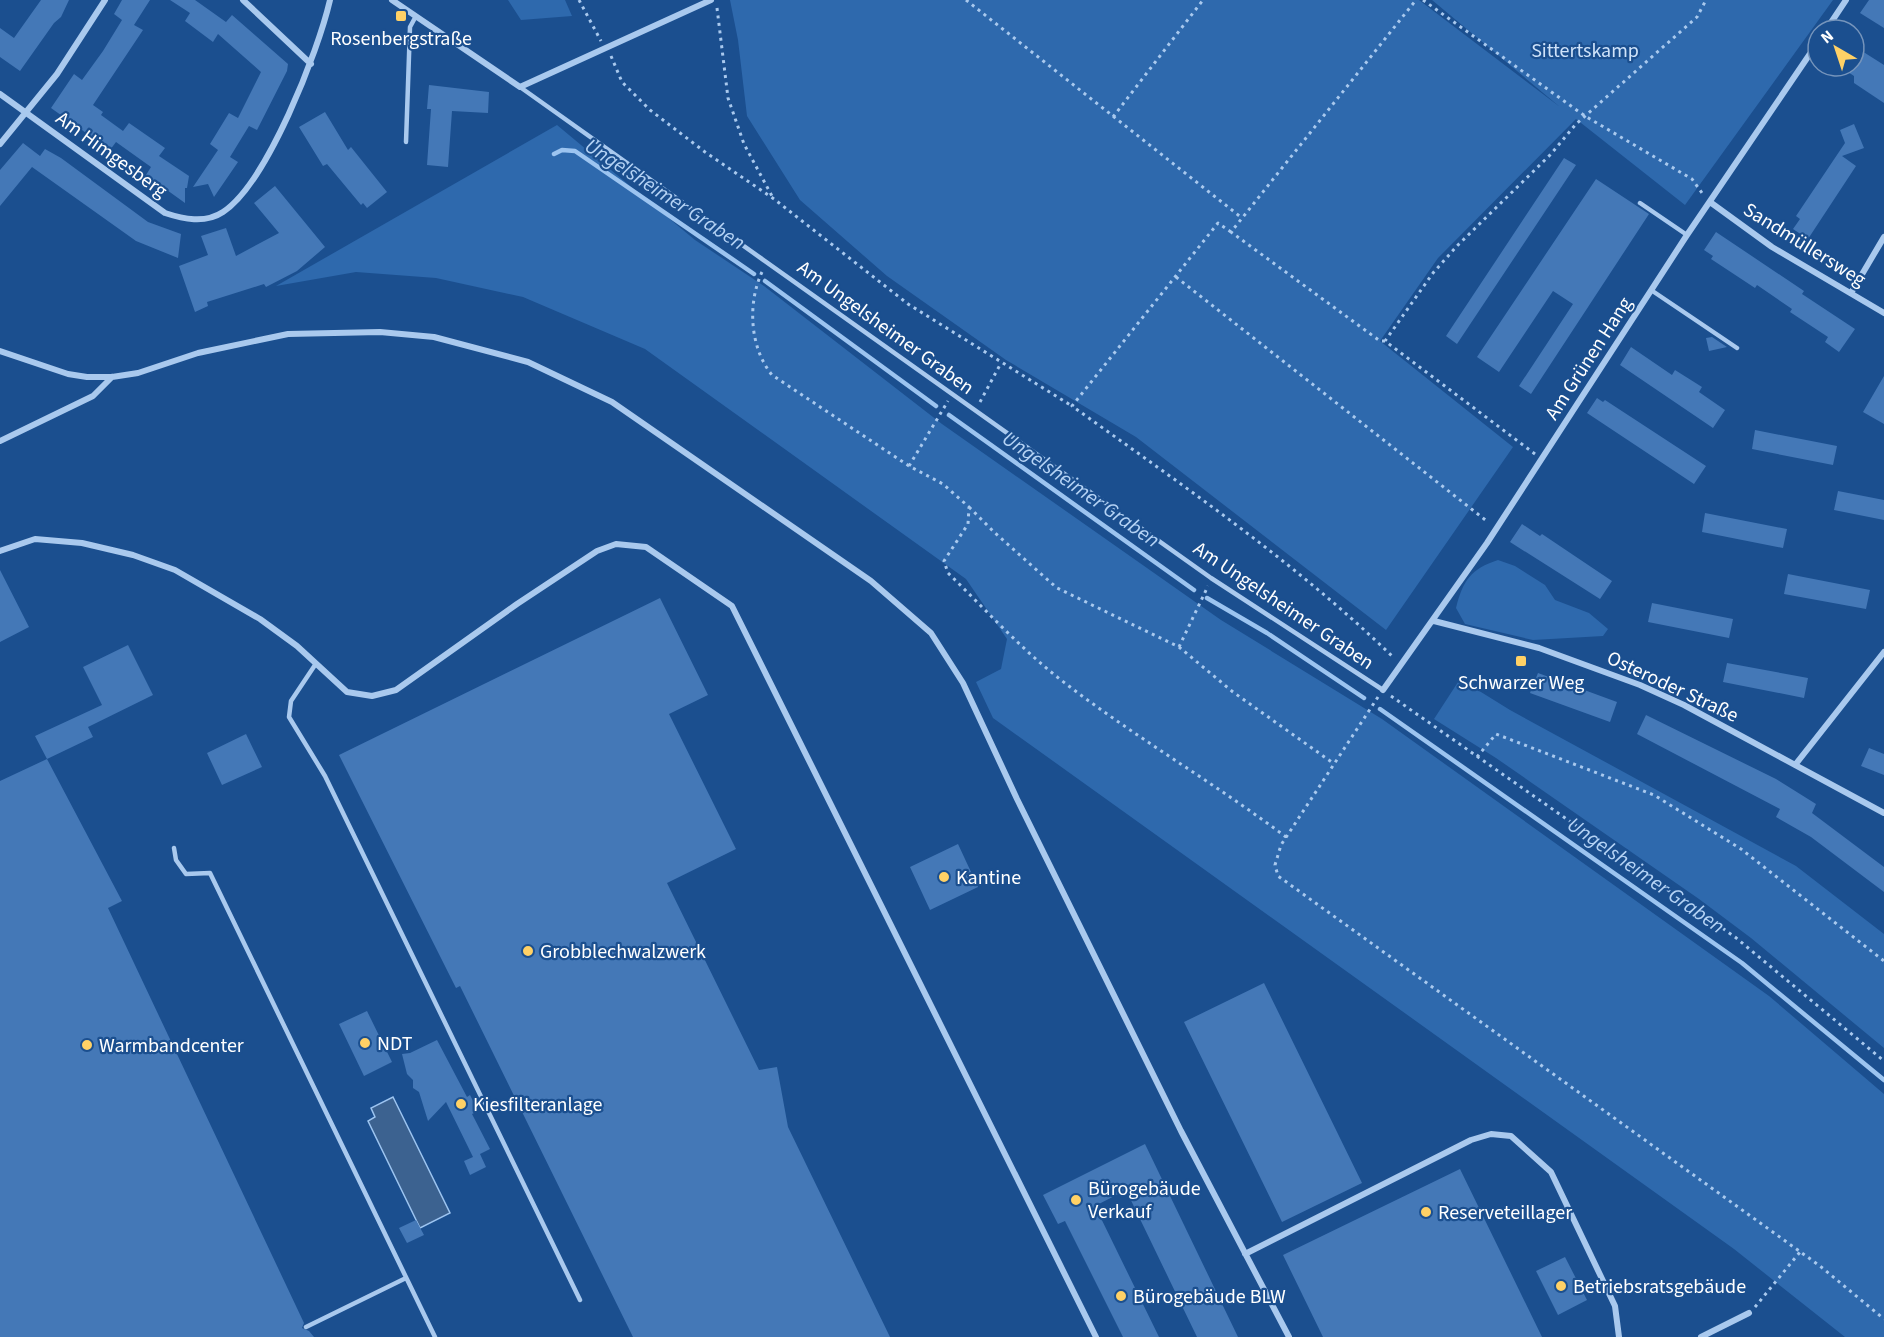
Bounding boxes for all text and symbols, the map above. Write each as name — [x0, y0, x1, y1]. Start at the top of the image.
marker: Rosenbergstraße — [394, 9, 408, 23]
north arrow — [1806, 18, 1866, 78]
place label: Rosenbergstraße — [330, 25, 472, 53]
text: N — [1816, 25, 1838, 49]
park label: Sittertskamp — [1531, 37, 1639, 65]
street label: Am Himgesberg — [50, 105, 173, 205]
water label: Ungelsheimer Graben — [579, 131, 751, 257]
street label: Sandmüllersweg — [1738, 196, 1871, 294]
street label: Am Ungelsheimer Graben — [791, 254, 980, 402]
street label: Am Grünen Hang — [1539, 292, 1639, 426]
water label: Ungelsheimer Graben — [996, 423, 1166, 555]
street label: Am Ungelsheimer Graben — [1188, 535, 1379, 677]
street label: Osteroder Straße — [1602, 644, 1743, 730]
marker: Schwarzer Weg — [1514, 654, 1528, 668]
place label: Schwarzer Weg — [1458, 669, 1584, 697]
water label: Ungelsheimer Graben — [1561, 809, 1731, 941]
place label: Kantine — [956, 864, 1021, 892]
marker: Kantine — [937, 870, 951, 884]
place label: Grobblechwalzwerk — [540, 938, 706, 966]
marker: Grobblechwalzwerk — [521, 944, 535, 958]
place label: NDT — [377, 1030, 413, 1058]
place label: Warmbandcenter — [99, 1032, 244, 1060]
marker: NDT — [358, 1036, 372, 1050]
marker: Warmbandcenter — [80, 1038, 94, 1052]
place label: Kiesfilteranlage — [473, 1091, 603, 1119]
marker: Kiesfilteranlage — [454, 1097, 468, 1111]
place label: Bürogebäude Verkauf — [1088, 1175, 1201, 1226]
marker: Bürogebäude Verkauf — [1069, 1193, 1083, 1207]
place label: Reserveteillager — [1438, 1199, 1572, 1227]
marker: Reserveteillager — [1419, 1205, 1433, 1219]
place label: Betriebsratsgebäude — [1573, 1273, 1746, 1301]
marker: Betriebsratsgebäude — [1554, 1279, 1568, 1293]
place label: Bürogebäude BLW — [1133, 1283, 1286, 1311]
marker: Bürogebäude BLW — [1114, 1289, 1128, 1303]

